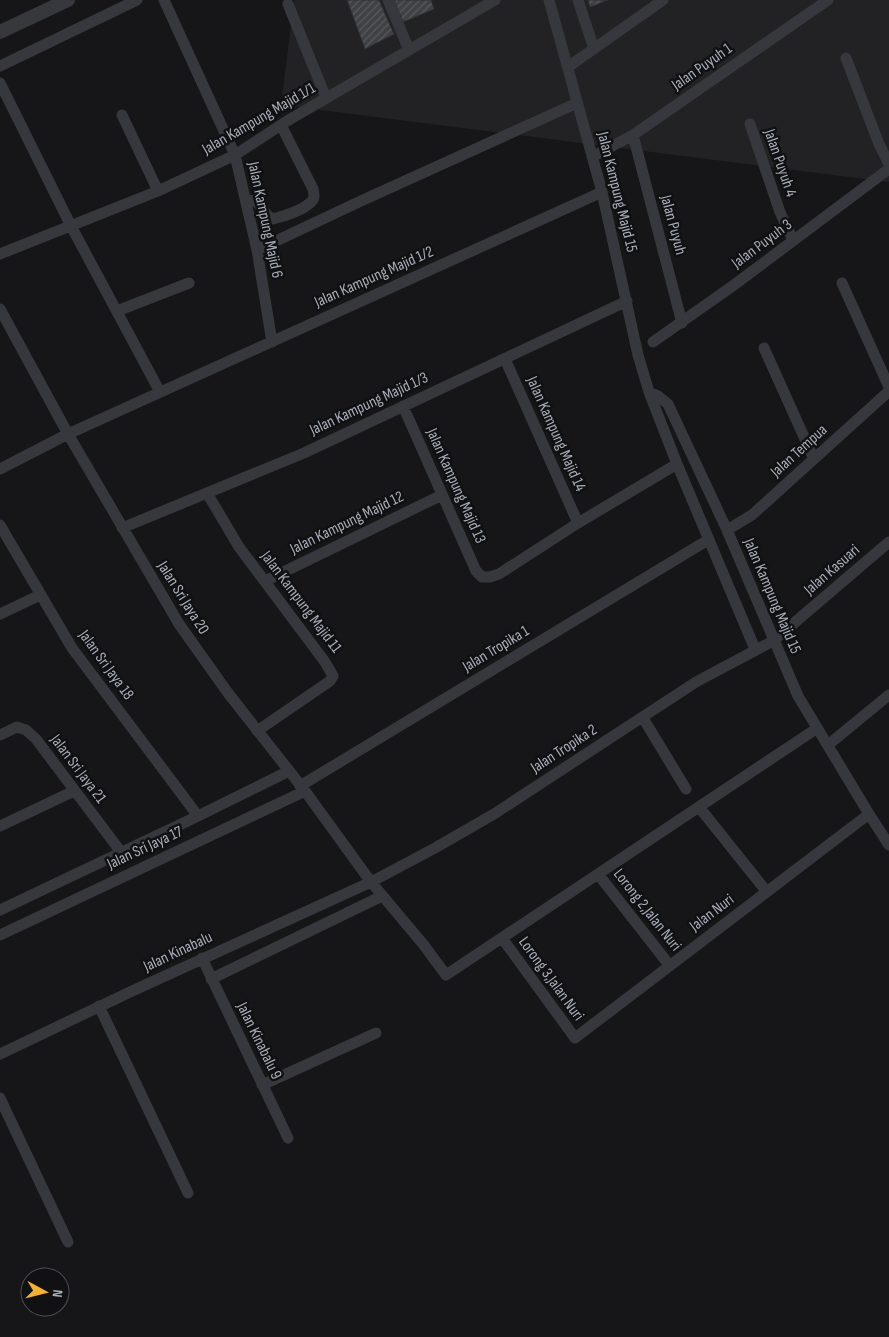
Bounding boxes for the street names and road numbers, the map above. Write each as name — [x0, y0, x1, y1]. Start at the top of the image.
street label: Jalan Puyuh 1 — [667, 39, 736, 95]
street label: Jalan Kampung Majid 1/1 — [198, 79, 319, 160]
street label: Jalan Puyuh 4 — [759, 126, 801, 200]
street label: Jalan Kampung Majid 15 — [593, 129, 641, 254]
street label: Jalan Kampung Majid 6 — [243, 159, 287, 280]
street label: Jalan Puyuh — [656, 192, 690, 257]
street label: Jalan Puyuh 3 — [727, 215, 796, 273]
street label: Jalan Kampung Majid 1/2 — [311, 242, 437, 312]
street label: Jalan Kampung Majid 1/3 — [306, 368, 431, 440]
street label: Jalan Kampung Majid 14 — [522, 373, 590, 495]
street label: Jalan Tempua — [766, 421, 831, 482]
street label: Jalan Kampung Majid 13 — [422, 425, 490, 546]
street label: Jalan Kampung Majid 12 — [286, 487, 407, 559]
street label: Jalan Kampung Majid 15 — [739, 535, 805, 657]
street label: Jalan Kasuari — [800, 541, 864, 600]
street label: Jalan Kampung Majid 11 — [256, 547, 346, 657]
street label: Jalan Sri Jaya 20 — [153, 557, 213, 638]
street label: Jalan Tropika 1 — [458, 622, 533, 677]
street label: Jalan Sri Jaya 18 — [74, 626, 138, 704]
street label: Jalan Tropika 2 — [526, 721, 601, 778]
street label: Jalan Sri Jaya 21 — [45, 730, 110, 807]
street label: Jalan Sri Jaya 17 — [103, 822, 186, 874]
street label: Lorong 2,Jalan Nuri — [609, 865, 685, 955]
street label: Jalan Nuri — [685, 890, 738, 936]
street label: Jalan Kinabalu — [140, 928, 215, 977]
street label: Lorong 3,Jalan Nuri — [514, 933, 588, 1025]
street label: Jalan Kinabalu 9 — [232, 998, 286, 1083]

